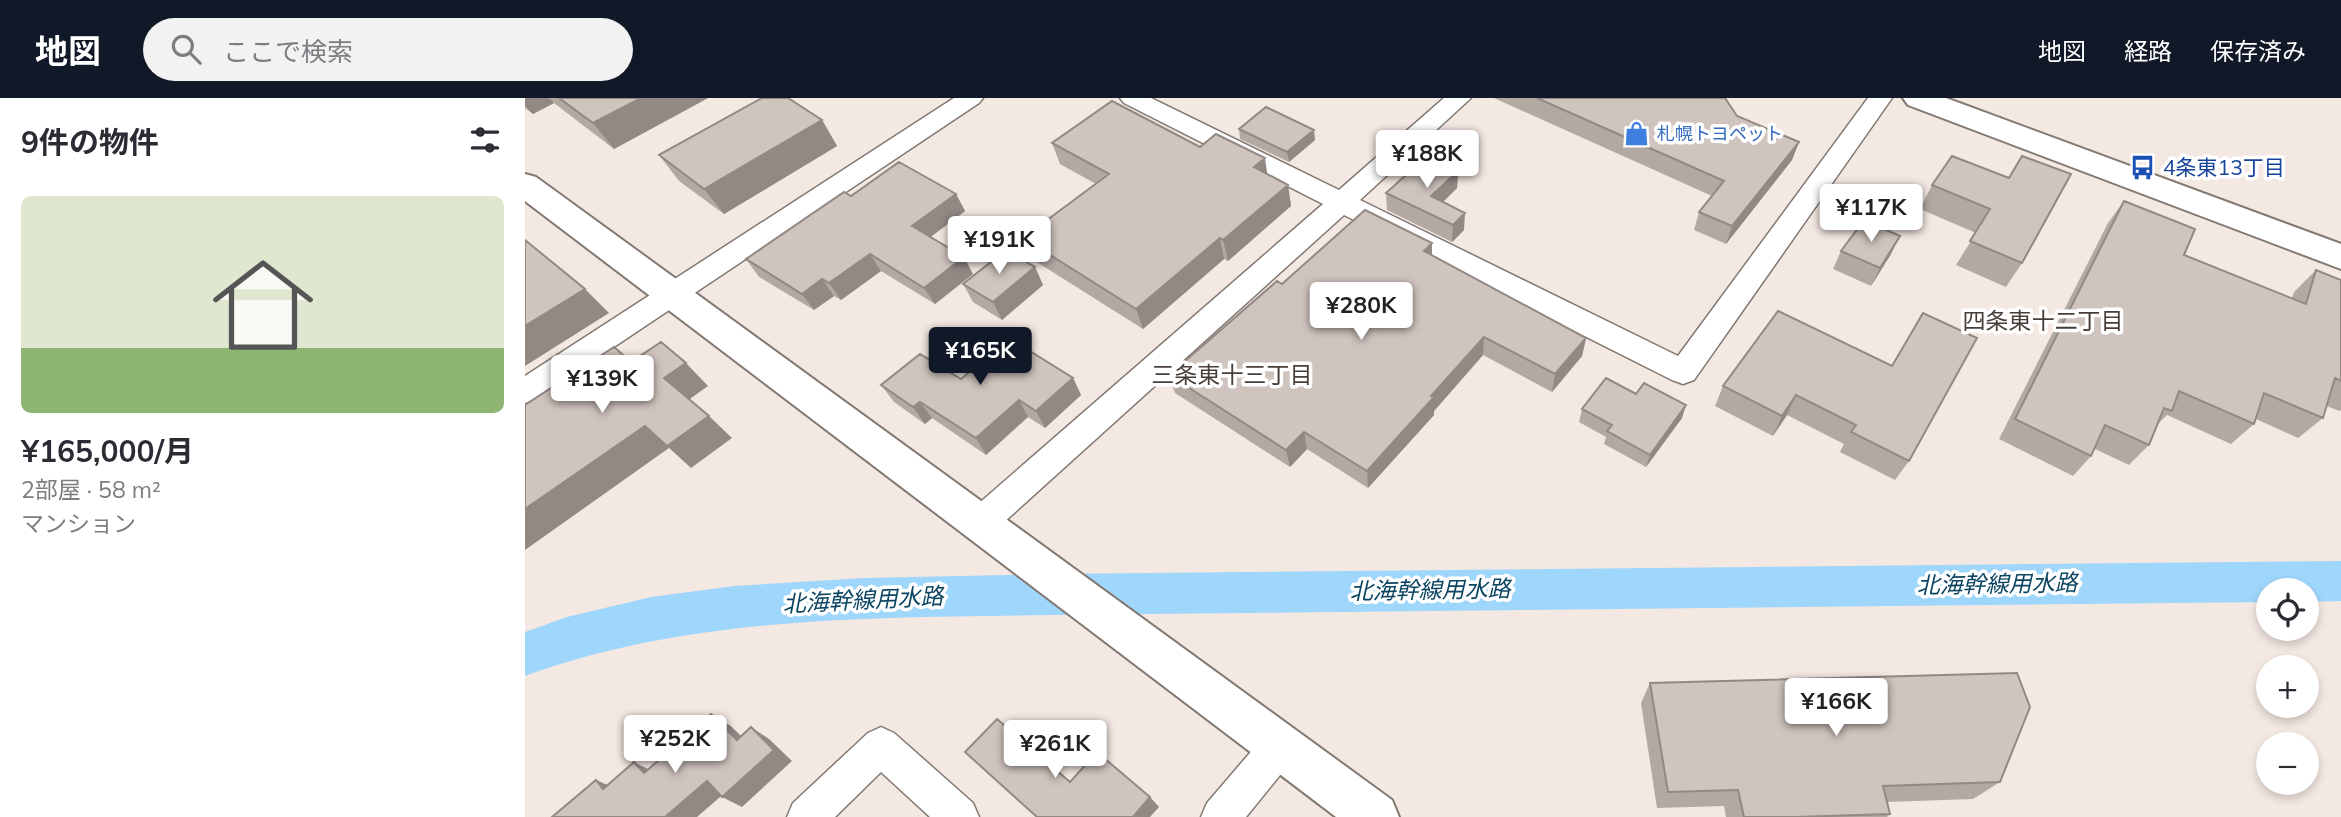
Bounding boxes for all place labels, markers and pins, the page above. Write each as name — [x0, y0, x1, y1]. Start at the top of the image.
shop icon: 札幌トヨペット — [1623, 120, 1651, 148]
place label: 札幌トヨペット — [1657, 122, 1783, 145]
pin: ¥188K — [1378, 130, 1476, 190]
bus stop icon: 4条東13丁目 — [2129, 154, 2157, 182]
place label: 4条東13丁目 — [2163, 154, 2285, 180]
pin: ¥117K — [1822, 184, 1920, 244]
pin: ¥191K — [950, 216, 1048, 276]
pin: ¥280K — [1312, 282, 1410, 342]
pin: ¥165K — [931, 328, 1029, 387]
pin: ¥139K — [553, 356, 651, 415]
pin: ¥166K — [1787, 678, 1885, 738]
pin: ¥252K — [626, 716, 724, 775]
pin: ¥261K — [1006, 720, 1104, 780]

